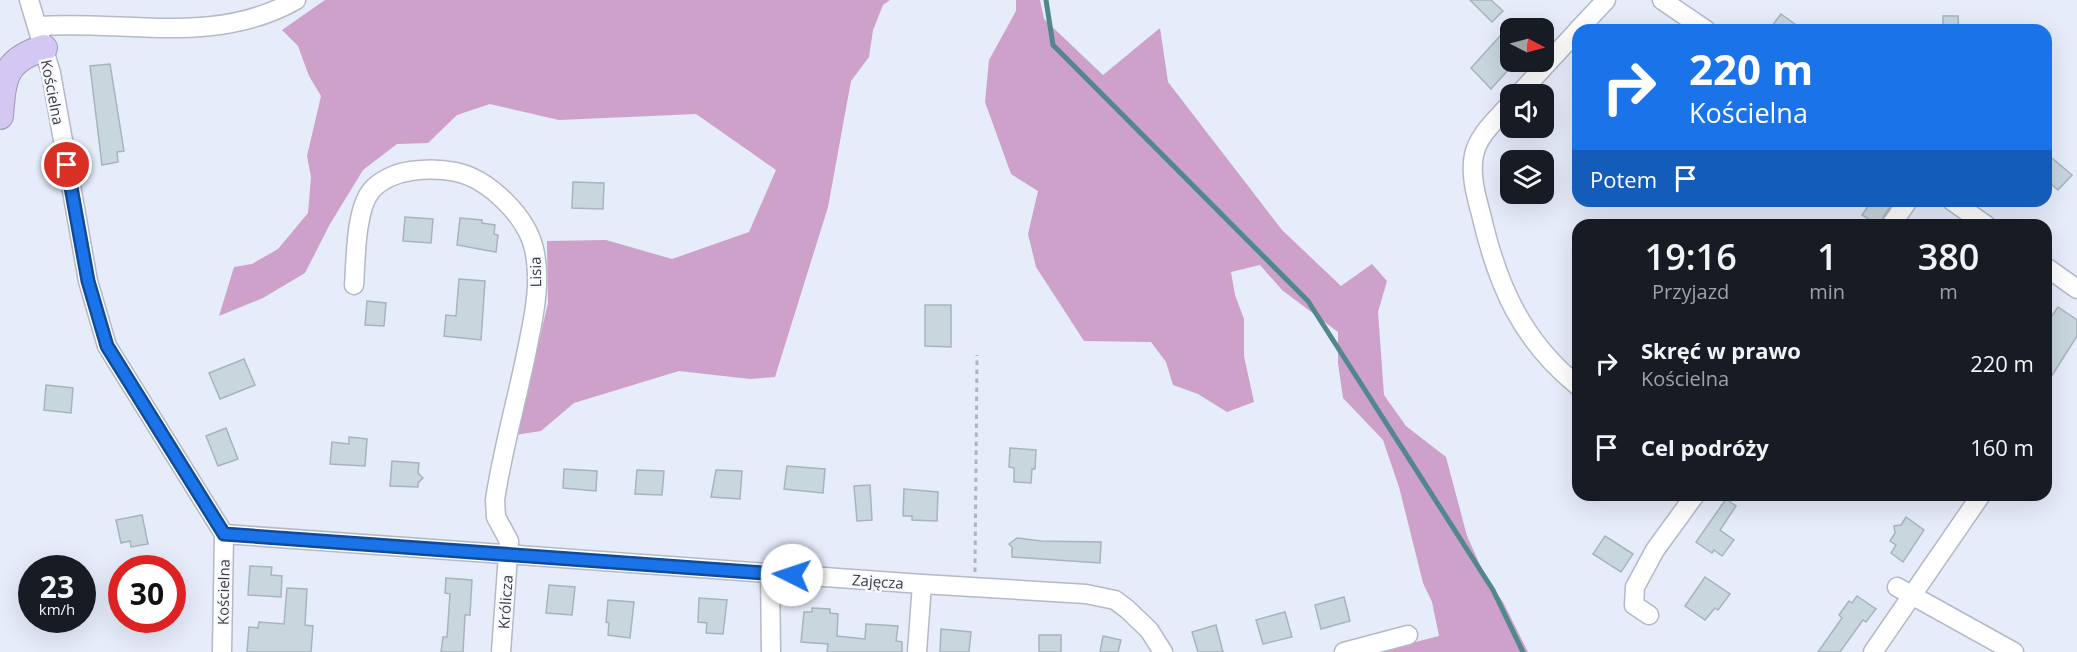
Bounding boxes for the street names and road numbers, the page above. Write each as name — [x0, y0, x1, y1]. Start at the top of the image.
street label: Kościelna — [37, 58, 69, 126]
street label: Lisia — [525, 256, 545, 288]
street label: Kościelna — [212, 559, 234, 625]
street label: Zajęcza — [852, 569, 904, 593]
street label: Królicza — [493, 574, 517, 630]

